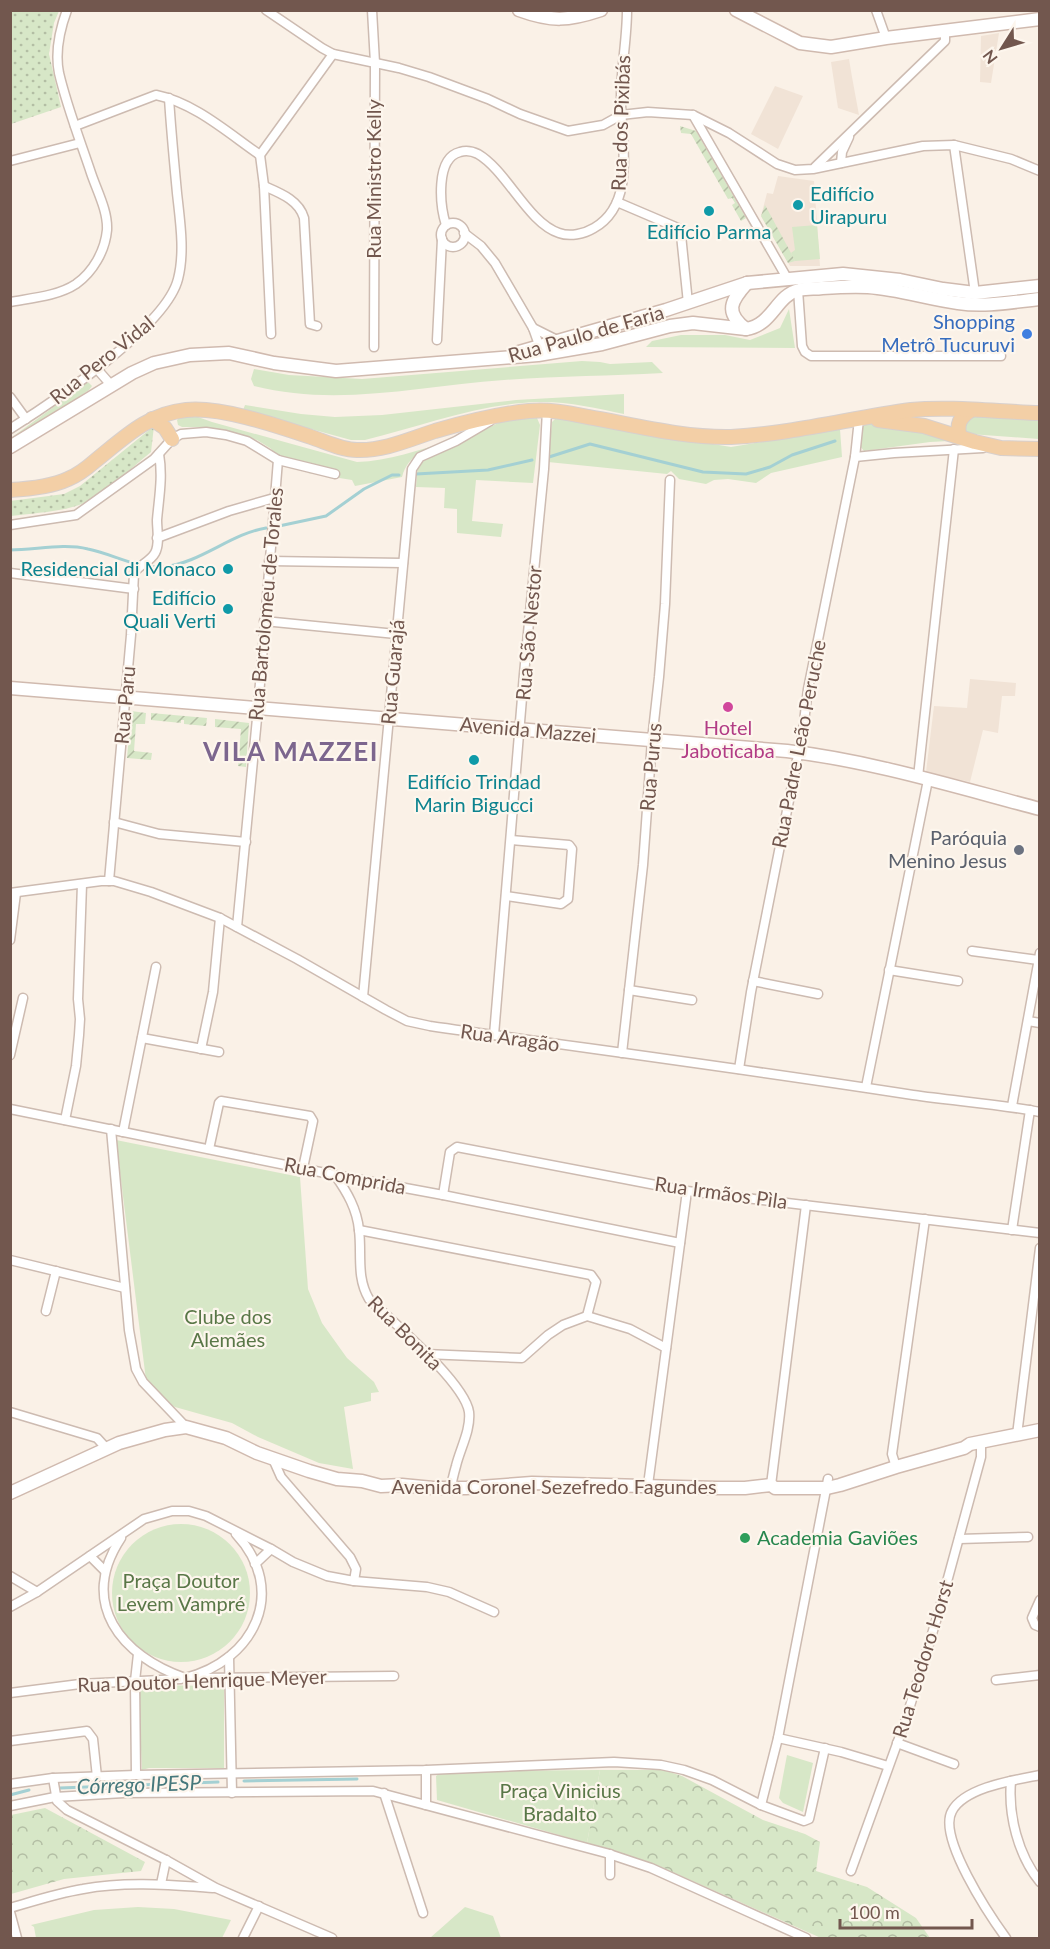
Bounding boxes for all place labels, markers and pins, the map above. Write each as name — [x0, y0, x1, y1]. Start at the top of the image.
place label: Edifício Uirapuru — [810, 181, 887, 228]
marker: Edifício Uirapuru — [791, 198, 805, 212]
marker: Edifício Parma — [702, 204, 716, 218]
place label: Edifício Parma — [647, 219, 771, 243]
place label: Shopping Metrô Tucuruvi — [881, 309, 1015, 356]
marker: Shopping Metrô Tucuruvi — [1020, 327, 1034, 341]
place label: Residencial di Monaco — [21, 556, 216, 580]
marker: Residencial di Monaco — [221, 562, 235, 576]
place label: Edifício Quali Verti — [123, 585, 216, 632]
marker: Edifício Quali Verti — [221, 602, 235, 616]
marker: Hotel Jaboticaba — [721, 700, 735, 714]
place label: Hotel Jaboticaba — [681, 715, 775, 762]
marker: Edifício Trindad Marin Bigucci — [467, 753, 481, 767]
place label: Edifício Trindad Marin Bigucci — [407, 769, 541, 816]
place label: Paróquia Menino Jesus — [888, 825, 1007, 872]
marker: Paróquia Menino Jesus — [1012, 843, 1026, 857]
place label: Academia Gaviões — [757, 1525, 918, 1549]
marker: Academia Gaviões — [738, 1531, 752, 1545]

